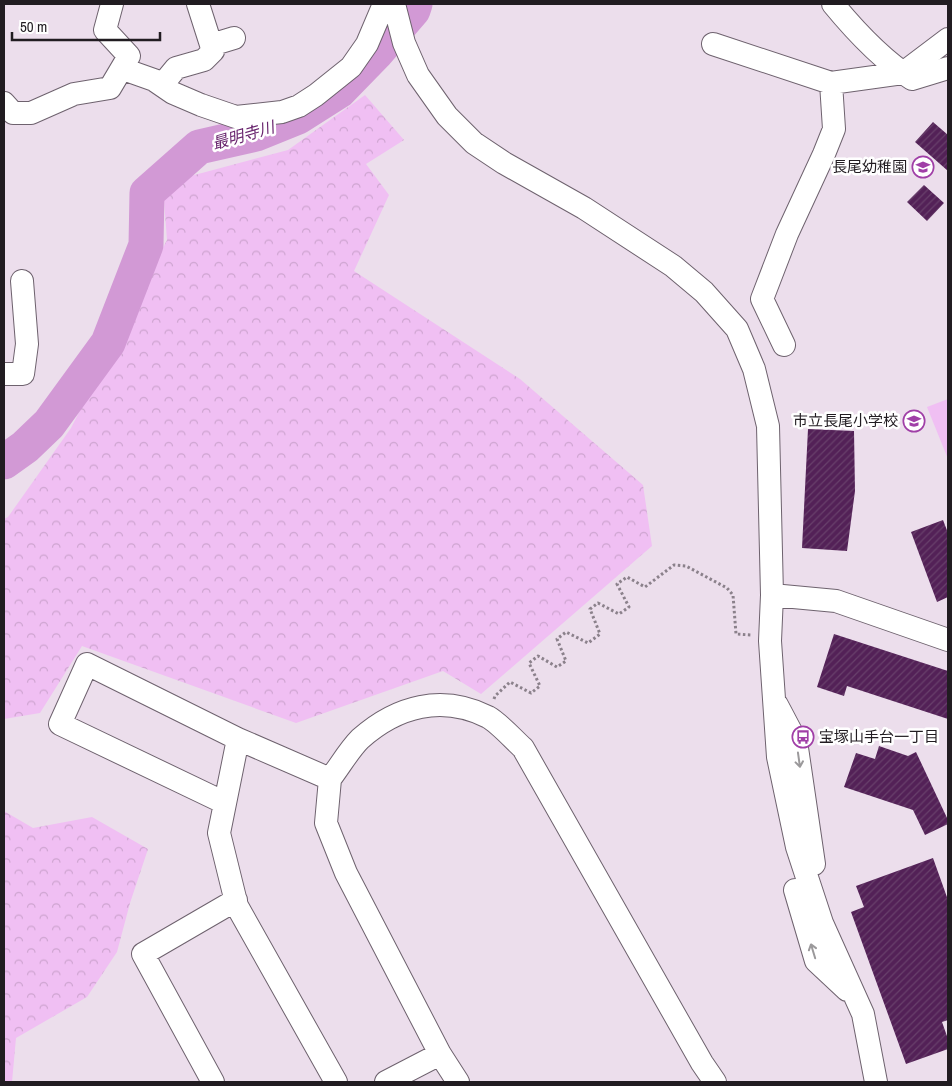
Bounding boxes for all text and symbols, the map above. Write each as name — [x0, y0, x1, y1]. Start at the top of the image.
scale bar — [12, 10, 160, 42]
text: 50 m — [20, 16, 47, 37]
water label: 最明寺川 — [209, 115, 279, 154]
school or university icon: 長尾幼稚園 — [911, 155, 935, 179]
place label: 長尾幼稚園 — [832, 156, 907, 177]
school or university icon: 市立長尾小学校 — [902, 409, 926, 433]
place label: 市立長尾小学校 — [793, 410, 898, 431]
bus stop icon: 宝塚山手台一丁目 — [791, 725, 815, 749]
place label: 宝塚山手台一丁目 — [819, 726, 939, 747]
one-way arrow — [794, 752, 804, 768]
one-way arrow — [808, 943, 818, 959]

